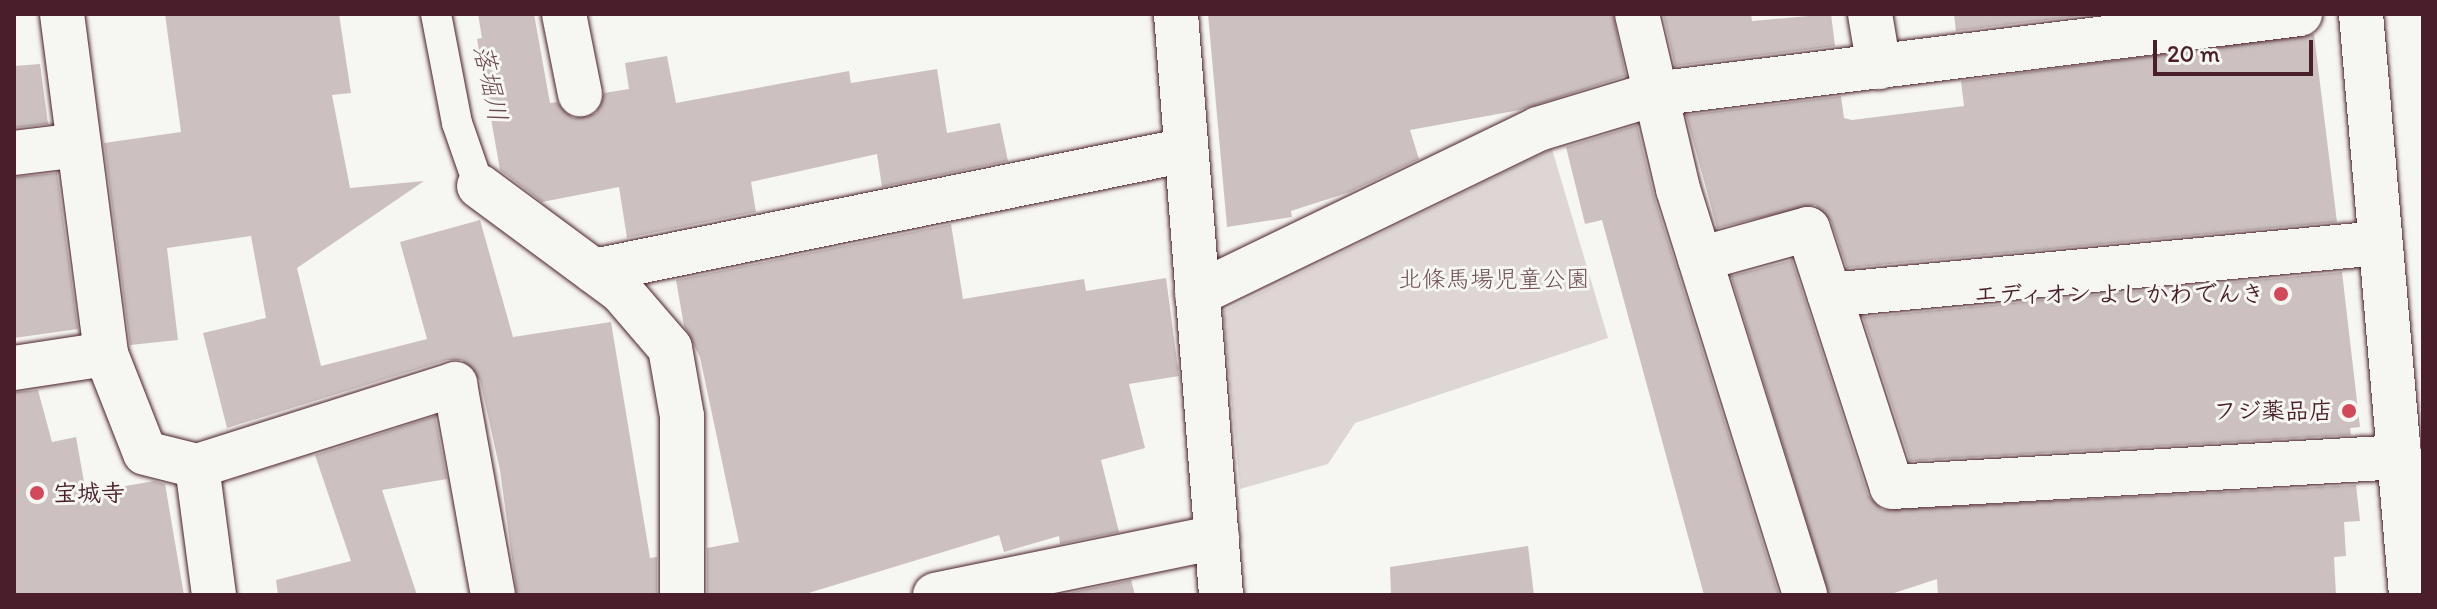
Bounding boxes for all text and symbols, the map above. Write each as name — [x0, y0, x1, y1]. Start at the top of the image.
scale bar — [2157, 24, 2317, 74]
text: 20 m — [2167, 39, 2220, 68]
water label: 落堀川 — [467, 42, 513, 124]
park label: 北條馬場児童公園 — [1398, 265, 1590, 293]
place label: エディオン よしかわでんき — [1972, 280, 2265, 308]
marker: エディオン よしかわでんき — [2272, 285, 2290, 303]
place label: フジ薬品店 — [2213, 397, 2333, 425]
marker: フジ薬品店 — [2340, 402, 2358, 420]
place label: 宝城寺 — [53, 479, 125, 507]
marker: 宝城寺 — [28, 484, 46, 502]

